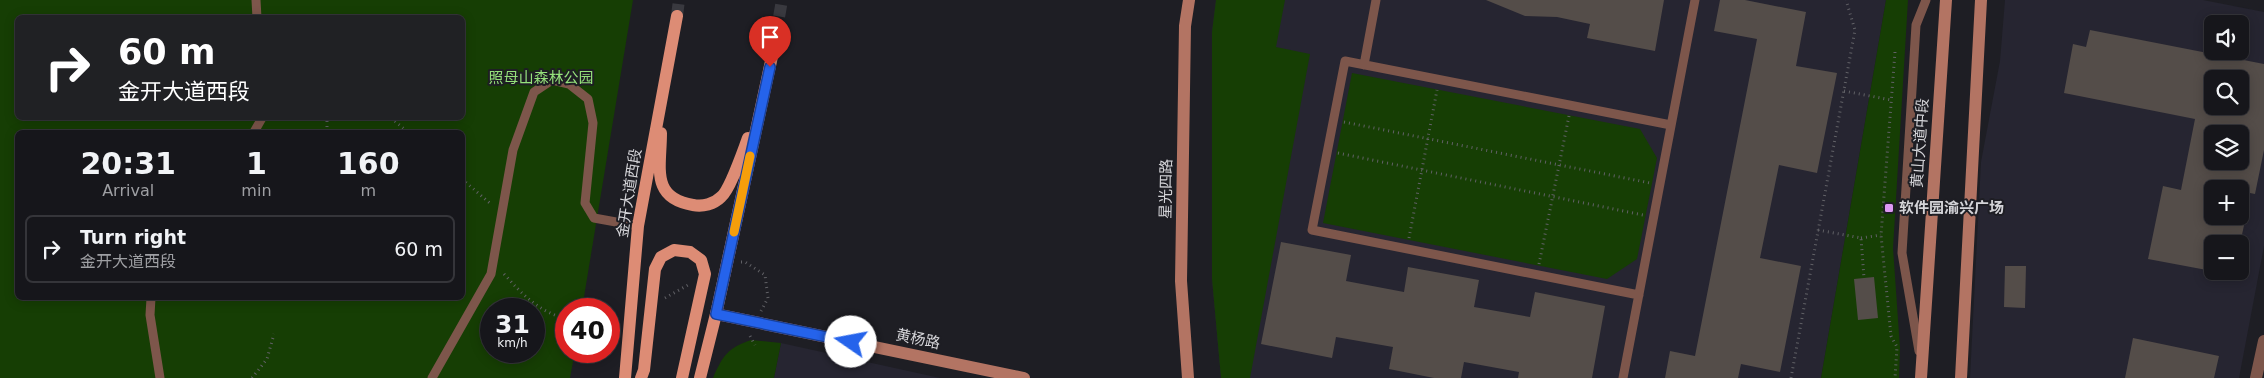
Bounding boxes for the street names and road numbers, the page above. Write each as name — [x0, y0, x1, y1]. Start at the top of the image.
street label: 黄山大道中段 — [1908, 97, 1932, 189]
street label: 金开大道西段 — [613, 147, 645, 239]
street label: 星光四路 — [1156, 159, 1176, 219]
street label: 黄杨路 — [894, 326, 942, 352]

